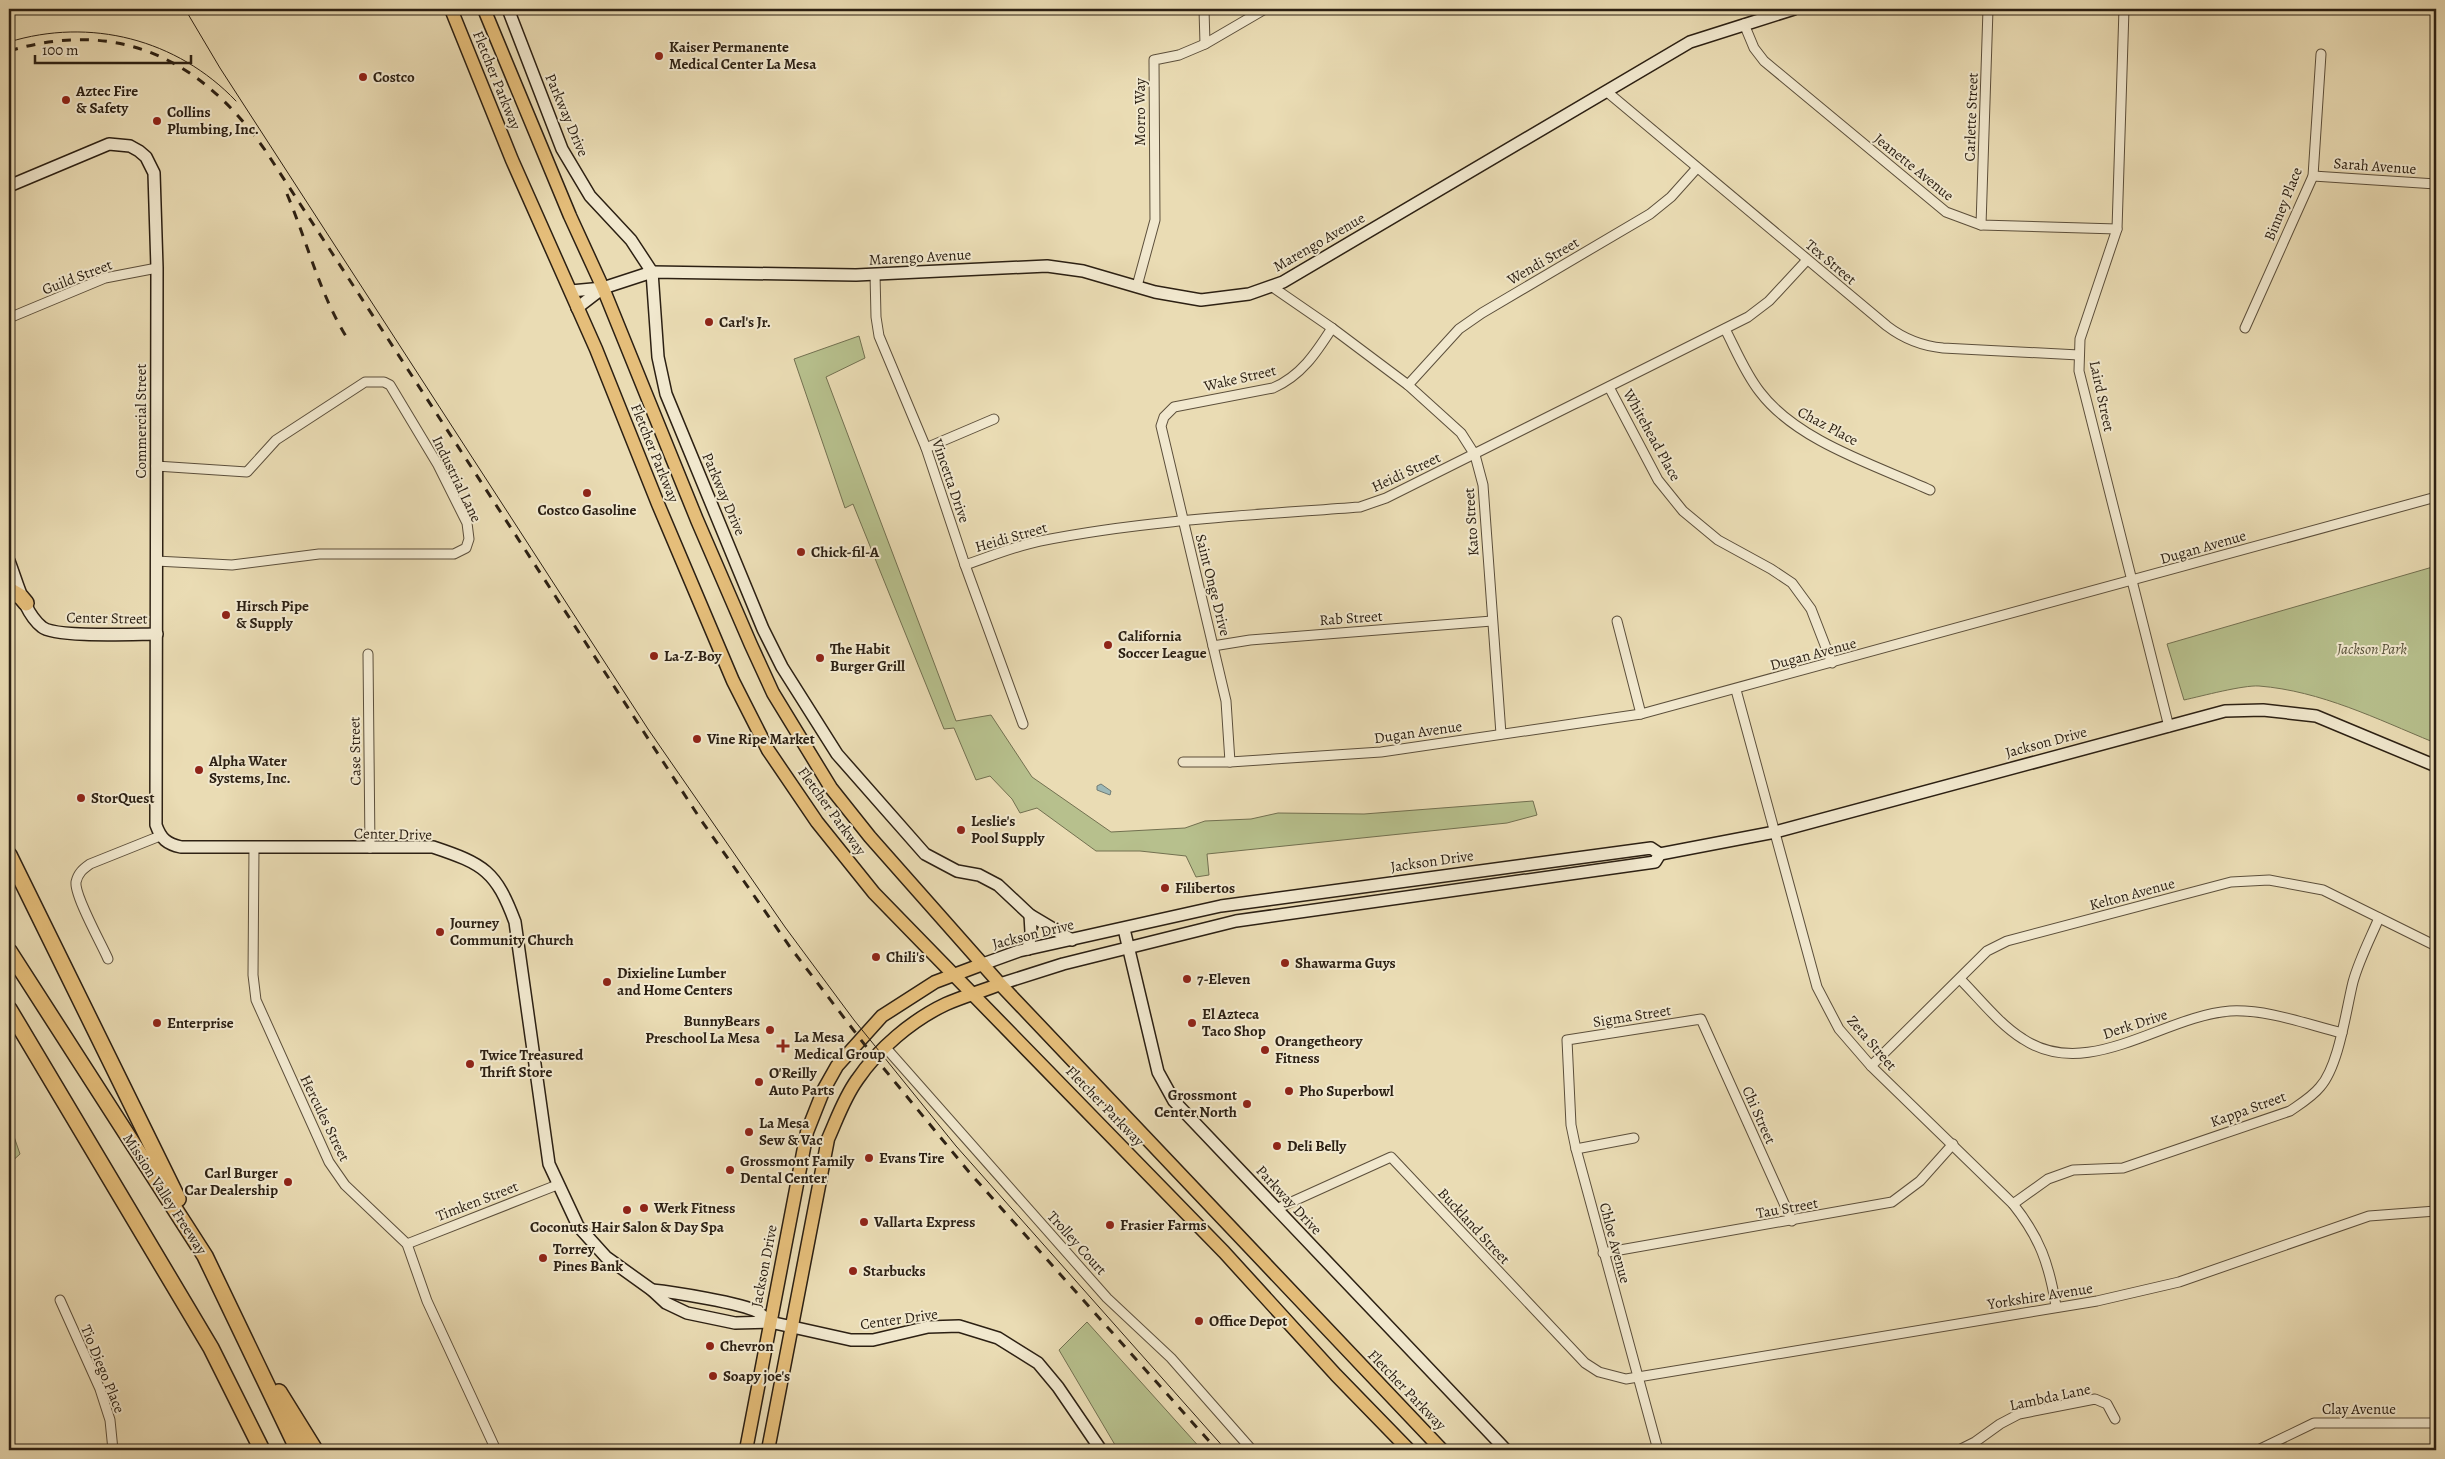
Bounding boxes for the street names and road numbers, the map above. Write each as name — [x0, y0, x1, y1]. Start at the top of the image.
street label: Fletcher Parkway — [468, 28, 526, 133]
street label: Parkway Drive — [540, 70, 594, 160]
street label: Carlette Street — [1959, 72, 1983, 162]
street label: Morro Way — [1130, 78, 1150, 146]
street label: Jeanette Avenue — [1870, 129, 1958, 206]
street label: Sarah Avenue — [2333, 153, 2417, 179]
street label: Binney Place — [2259, 164, 2307, 244]
street label: Marengo Avenue — [1270, 208, 1369, 276]
street label: Wendi Street — [1503, 232, 1583, 290]
street label: Tex Street — [1801, 235, 1861, 289]
street label: Marengo Avenue — [868, 244, 972, 270]
street label: Guild Street — [39, 254, 115, 300]
street label: Laird Street — [2085, 359, 2119, 433]
street label: Wake Street — [1201, 360, 1278, 396]
street label: Commercial Street — [131, 363, 151, 478]
street label: Whitehead Place — [1618, 385, 1686, 485]
street label: Fletcher Parkway — [626, 401, 684, 506]
street label: Chaz Place — [1794, 402, 1862, 450]
street label: Industrial Lane — [427, 432, 487, 526]
street label: Vincetta Drive — [927, 435, 975, 526]
street label: Heidi Street — [1368, 447, 1444, 497]
street label: Parkway Drive — [697, 449, 751, 539]
street label: Kato Street — [1459, 487, 1483, 557]
street label: Heidi Street — [973, 517, 1049, 557]
street label: Dugan Avenue — [2158, 525, 2249, 569]
street label: Saint Onge Drive — [1191, 532, 1235, 638]
street label: Rab Street — [1319, 606, 1383, 630]
street label: Center Street — [66, 607, 148, 629]
street label: Dugan Avenue — [1768, 633, 1859, 675]
street label: Case Street — [344, 716, 366, 786]
street label: Dugan Avenue — [1373, 716, 1464, 748]
street label: Jackson Drive — [2003, 721, 2089, 762]
street label: Fletcher Parkway — [793, 763, 871, 859]
street label: Center Drive — [354, 823, 432, 845]
street label: Jackson Drive — [1389, 845, 1475, 877]
street label: Kelton Avenue — [2087, 873, 2177, 915]
street label: Jackson Drive — [990, 914, 1076, 954]
street label: Sigma Street — [1591, 1000, 1673, 1032]
street label: Derk Drive — [2100, 1004, 2170, 1044]
street label: Zeta Street — [1843, 1011, 1901, 1075]
street label: Fletcher Parkway — [1061, 1061, 1149, 1151]
street label: Hercules Street — [295, 1071, 355, 1165]
street label: Chi Street — [1737, 1083, 1781, 1147]
street label: Kappa Street — [2207, 1086, 2289, 1132]
street label: Mission Valley Freeway — [118, 1130, 212, 1259]
street label: Parkway Drive — [1251, 1161, 1327, 1239]
street label: Timken Street — [433, 1176, 521, 1226]
street label: Buckland Street — [1433, 1183, 1515, 1269]
street label: Tau Street — [1755, 1193, 1820, 1223]
street label: Chloe Avenue — [1595, 1200, 1635, 1286]
street label: Trolley Court — [1043, 1207, 1111, 1279]
street label: Jackson Drive — [746, 1223, 782, 1309]
street label: Yorkshire Avenue — [1985, 1278, 2094, 1314]
street label: Center Drive — [859, 1304, 939, 1334]
street label: Tio Diego Place — [76, 1322, 130, 1416]
street label: Fletcher Parkway — [1363, 1345, 1451, 1435]
street label: Lambda Lane — [2008, 1379, 2093, 1415]
street label: Clay Avenue — [2322, 1399, 2396, 1419]

